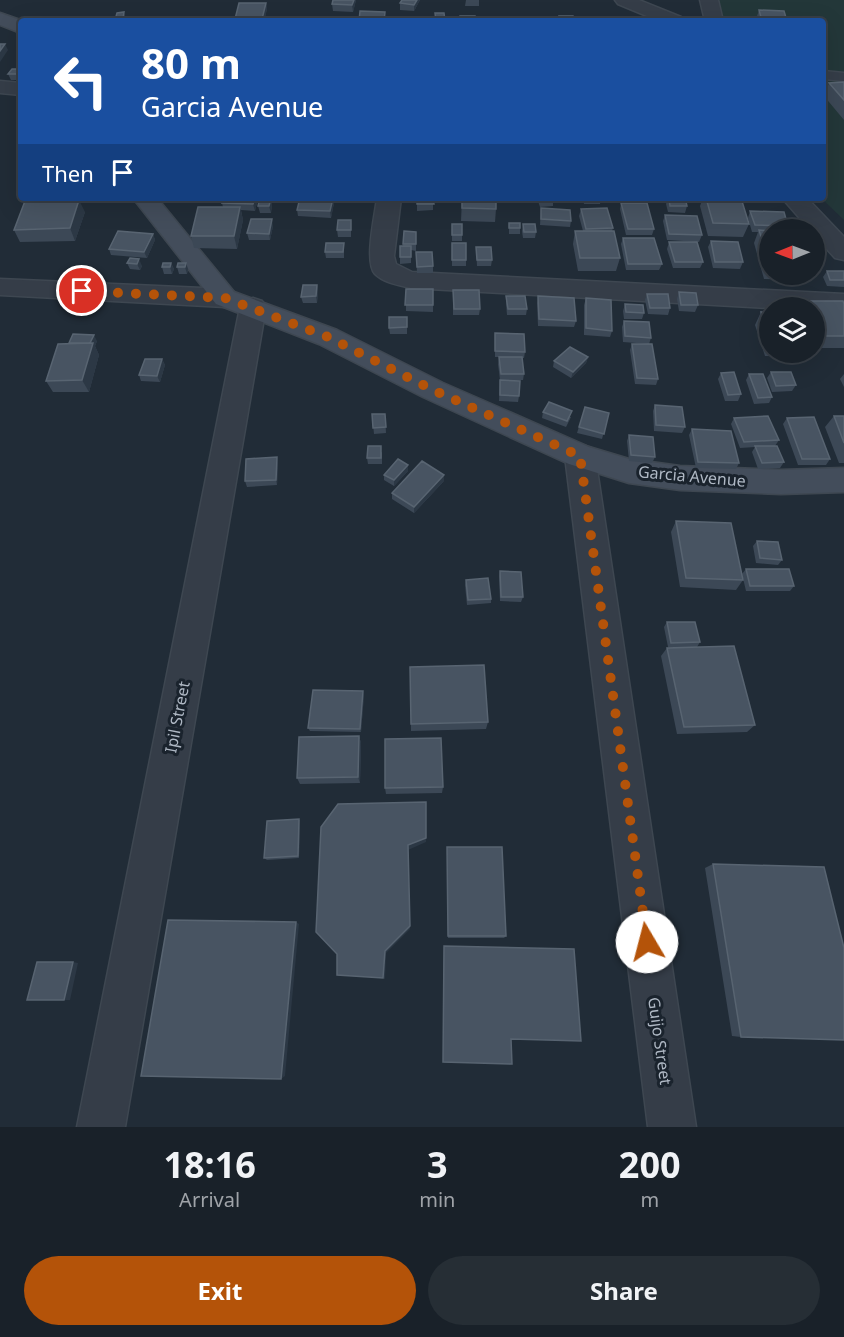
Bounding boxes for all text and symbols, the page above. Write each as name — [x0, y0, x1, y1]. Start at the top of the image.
text: 80 m — [141, 34, 241, 91]
icon: left — [42, 42, 120, 120]
text: Garcia Avenue — [141, 88, 323, 125]
icon: arrive — [106, 156, 139, 189]
text: Then — [42, 158, 94, 188]
north arrow — [759, 219, 825, 285]
map controls — [759, 219, 825, 363]
pin — [56, 265, 107, 316]
icon: arrive — [65, 274, 98, 307]
button: layers — [759, 297, 825, 363]
street label: Garcia Avenue — [637, 460, 747, 492]
street label: Ipil Street — [159, 679, 195, 755]
position arrow — [615, 910, 679, 974]
street label: Guijo Street — [643, 996, 677, 1086]
text: 18:16 — [163, 1140, 256, 1189]
text: 3 — [427, 1140, 448, 1189]
text: 200 — [619, 1140, 681, 1189]
text: Arrival — [179, 1186, 240, 1213]
text: min — [419, 1186, 455, 1213]
text: m — [640, 1186, 659, 1213]
button: Exit — [24, 1256, 416, 1325]
button: Share — [428, 1256, 820, 1325]

